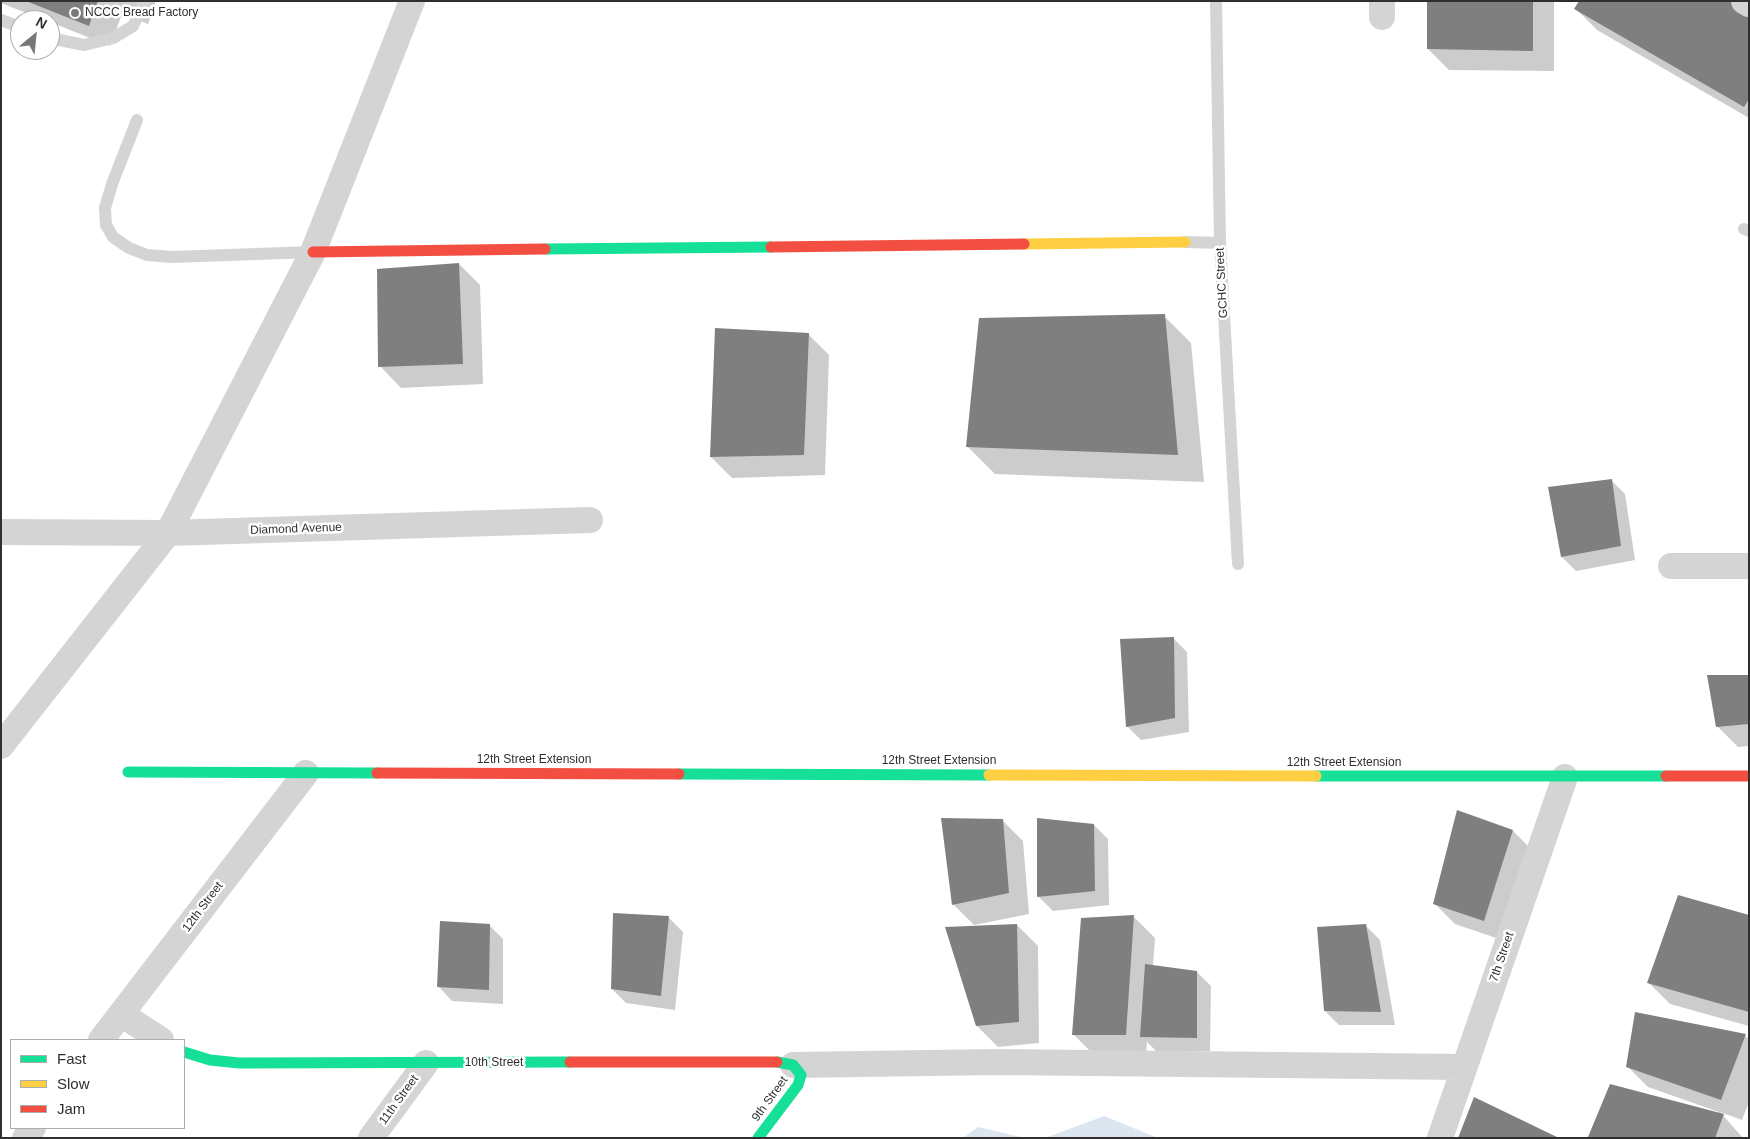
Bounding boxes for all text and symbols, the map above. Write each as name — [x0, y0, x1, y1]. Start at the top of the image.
place label: NCCC Bread Factory — [85, 6, 198, 20]
marker: NCCC Bread Factory — [69, 7, 81, 19]
north arrow — [10, 10, 60, 60]
text: N — [33, 13, 50, 32]
street label: GCHC Street — [1213, 247, 1231, 319]
street label: Diamond Avenue — [250, 520, 342, 538]
street label: 12th Street Extension — [477, 753, 591, 767]
street label: 12th Street Extension — [882, 754, 996, 768]
street label: 12th Street Extension — [1287, 756, 1401, 770]
street label: 12th Street — [180, 879, 226, 935]
street label: 7th Street — [1487, 930, 1517, 984]
legend — [10, 1039, 185, 1129]
text: Fast — [57, 1050, 86, 1067]
street label: 10th Street — [465, 1056, 523, 1070]
street label: 11th Street — [376, 1072, 422, 1128]
street label: 9th Street — [749, 1074, 791, 1124]
text: Slow — [57, 1075, 90, 1092]
text: Jam — [57, 1100, 85, 1117]

